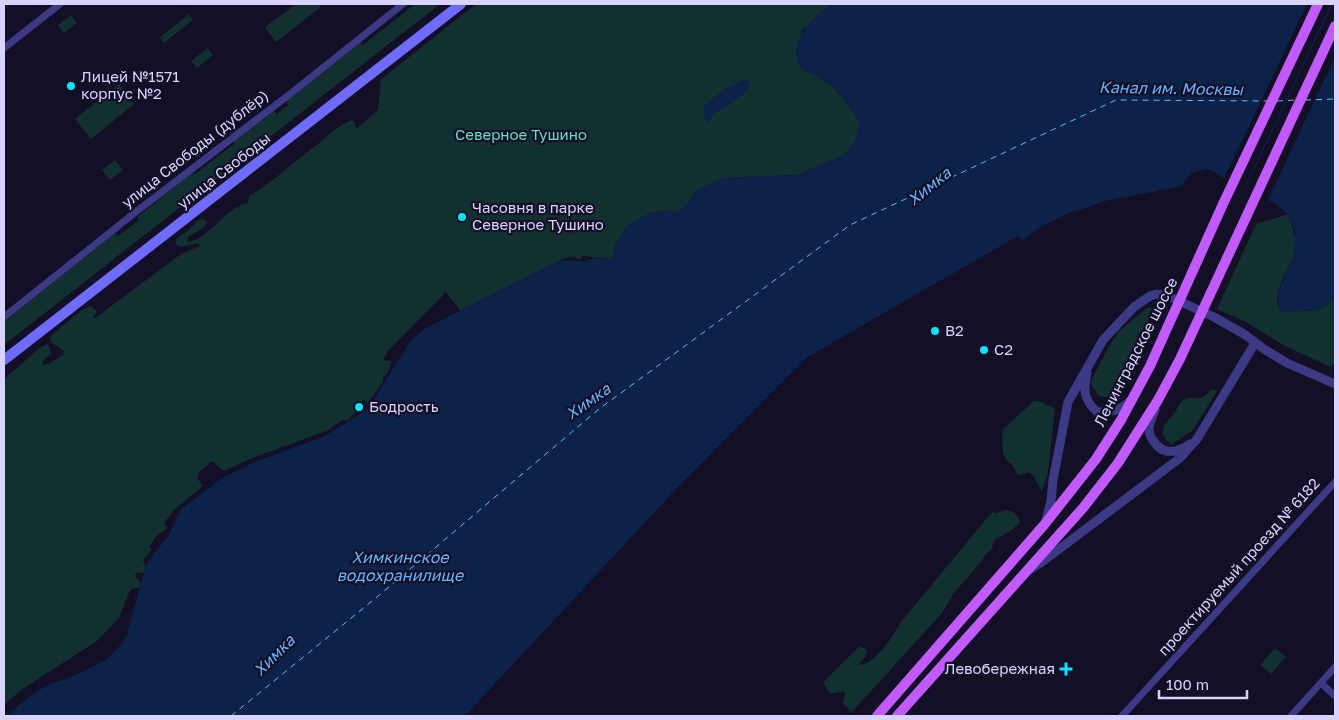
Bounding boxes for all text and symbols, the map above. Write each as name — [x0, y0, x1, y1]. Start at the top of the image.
place label: Лицей №1571 корпус №2 — [81, 67, 179, 102]
water label: Канал им. Москвы — [1099, 77, 1245, 99]
marker: Лицей №1571 корпус №2 — [65, 80, 77, 92]
street label: улица Свободы (дублёр) — [118, 86, 272, 212]
park label: Северное Тушино — [455, 125, 587, 143]
street label: улица Свободы — [174, 129, 274, 213]
water label: Химка — [903, 162, 955, 209]
place label: Часовня в парке Северное Тушино — [472, 198, 604, 233]
marker: Часовня в парке Северное Тушино — [456, 211, 468, 223]
street label: Ленинградское шоссе — [1090, 274, 1181, 429]
place label: B2 — [945, 321, 964, 339]
marker: B2 — [929, 325, 941, 337]
place label: C2 — [994, 340, 1013, 358]
marker: C2 — [978, 344, 990, 356]
water label: Химка — [562, 378, 615, 424]
place label: Бодрость — [369, 397, 439, 415]
marker: Бодрость — [353, 401, 365, 413]
street label: проектируемый проезд № 6182 — [1154, 474, 1323, 659]
water label: Химкинское водохранилище — [337, 547, 465, 585]
water label: Химка — [249, 630, 299, 680]
place label: Левобережная — [945, 659, 1055, 677]
marker: Левобережная — [1059, 662, 1073, 676]
scale bar — [1159, 668, 1246, 700]
text: 100 m — [1166, 675, 1209, 693]

